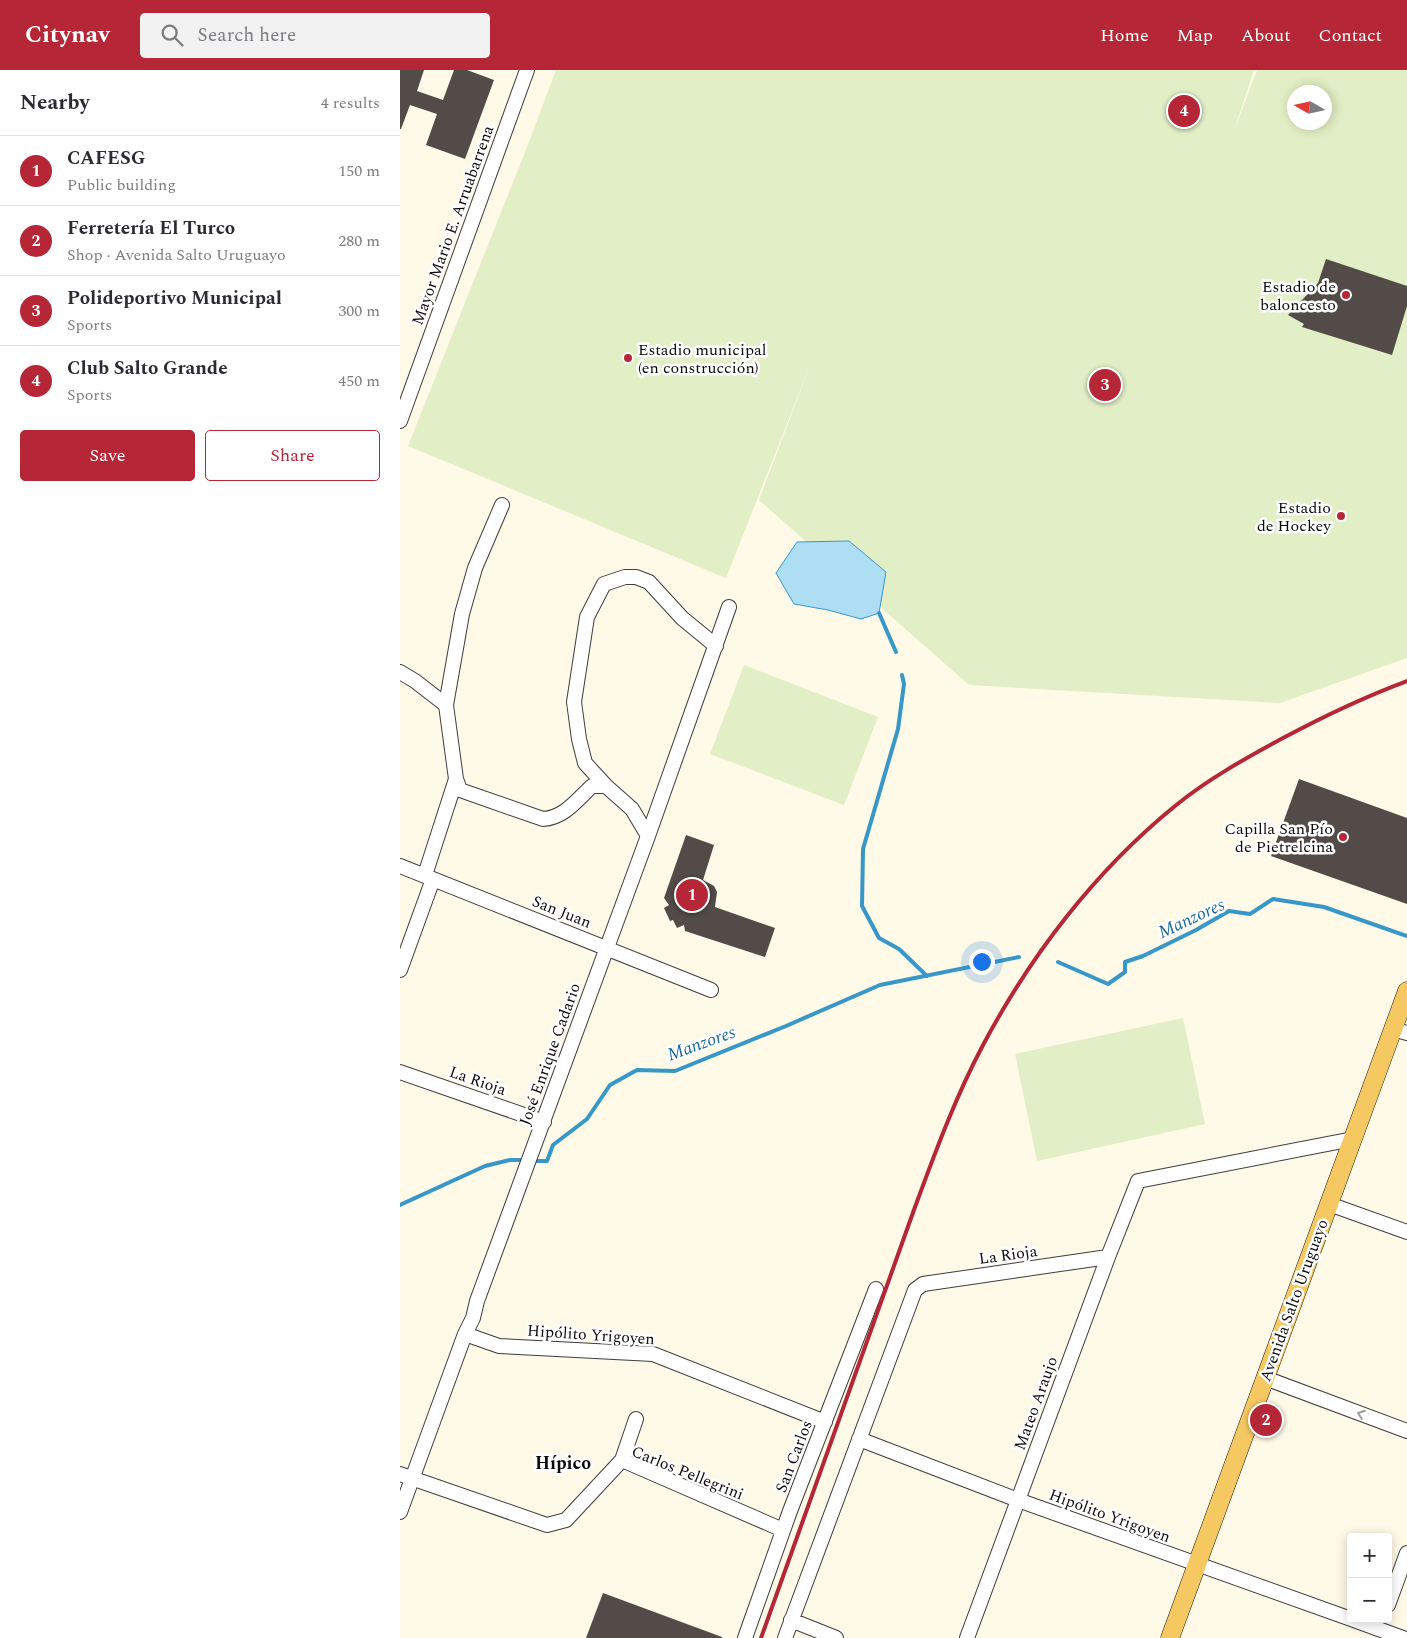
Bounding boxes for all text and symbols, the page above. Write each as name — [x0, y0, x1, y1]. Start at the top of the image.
search box — [140, 13, 490, 58]
text: Citynav — [25, 17, 110, 53]
icon: search — [158, 21, 186, 49]
text: Search here — [198, 21, 296, 50]
text: Home — [1100, 22, 1149, 49]
text: Map — [1177, 22, 1213, 49]
text: About — [1241, 22, 1291, 49]
text: Contact — [1319, 22, 1382, 49]
north arrow — [1287, 85, 1332, 130]
text: Nearby — [20, 87, 90, 119]
text: 4 results — [321, 91, 380, 115]
pin: 4 — [1168, 92, 1200, 130]
street label: Mayor Mario E. Arruabarrena — [406, 122, 500, 329]
text: CAFESG — [67, 144, 145, 173]
text: 1 — [32, 159, 40, 183]
text: 150 m — [338, 159, 380, 183]
text: Public building — [67, 173, 176, 197]
text: Ferretería El Turco — [67, 214, 235, 243]
text: 2 — [32, 229, 40, 253]
text: 280 m — [338, 229, 380, 253]
text: Shop · Avenida Salto Uruguayo — [67, 243, 286, 267]
place label: Estadio de baloncesto — [1260, 275, 1336, 317]
text: Polideportivo Municipal — [67, 284, 282, 313]
marker: Estadio de baloncesto — [1340, 289, 1352, 301]
text: 3 — [32, 299, 40, 323]
text: 300 m — [338, 299, 380, 323]
text: Sports — [67, 313, 112, 337]
place label: Estadio municipal (en construcción) — [638, 338, 767, 380]
marker: Estadio municipal (en construcción) — [622, 352, 634, 364]
text: Club Salto Grande — [67, 354, 228, 383]
pin: 3 — [1089, 366, 1121, 404]
text: 4 — [32, 369, 40, 393]
text: 450 m — [338, 369, 380, 393]
text: Sports — [67, 383, 112, 407]
button: Save — [20, 430, 195, 481]
button: Share — [205, 430, 380, 481]
place label: Estadio de Hockey — [1257, 496, 1332, 538]
marker: Estadio de Hockey — [1335, 510, 1347, 522]
place label: Capilla San Pío de Pietrelcina — [1224, 817, 1333, 859]
marker: Capilla San Pío de Pietrelcina — [1337, 831, 1349, 843]
pin: 1 — [676, 876, 708, 914]
street label: San Juan — [528, 889, 595, 935]
water label: Manzores — [1153, 891, 1230, 946]
your location — [969, 949, 995, 975]
street label: José Enrique Cadario — [513, 980, 587, 1129]
water label: Manzores — [663, 1018, 740, 1068]
street label: La Rioja — [446, 1060, 510, 1102]
street label: Avenida Salto Uruguayo — [1253, 1216, 1334, 1385]
street label: La Rioja — [977, 1239, 1039, 1271]
street label: Hipólito Yrigoyen — [526, 1319, 656, 1351]
street label: Mateo Araujo — [1008, 1353, 1064, 1454]
pin: 2 — [1250, 1401, 1282, 1439]
one-way arrow — [1357, 1410, 1366, 1420]
street label: San Carlos — [769, 1417, 819, 1496]
street label: Carlos Pellegrini — [628, 1440, 747, 1506]
district label: Hípico — [535, 1450, 591, 1477]
street label: Hipólito Yrigoyen — [1046, 1483, 1174, 1549]
map controls — [1347, 1533, 1392, 1623]
button: + — [1347, 1533, 1392, 1578]
button: − — [1347, 1578, 1392, 1623]

